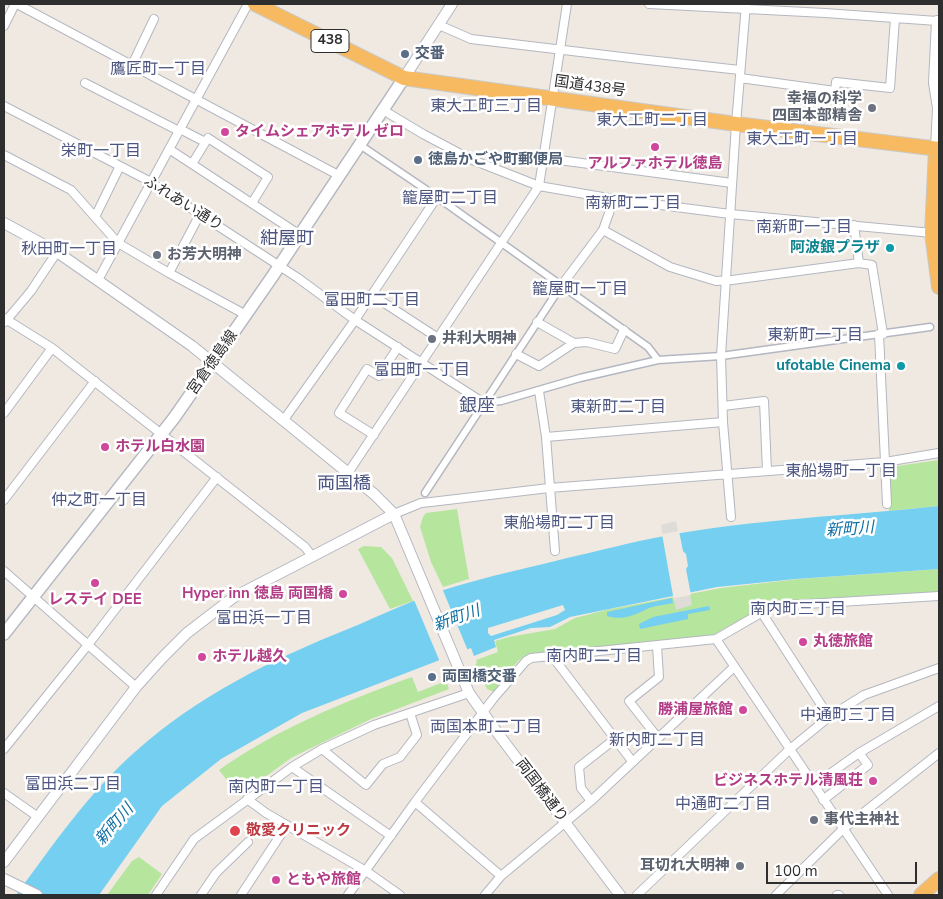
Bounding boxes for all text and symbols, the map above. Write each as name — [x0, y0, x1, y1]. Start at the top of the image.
road number: 438 — [311, 29, 349, 52]
place label: 交番 — [415, 45, 445, 63]
marker: 交番 — [399, 48, 411, 60]
district label: 鷹匠町一丁目 — [110, 60, 206, 80]
street label: 国道438号 — [553, 73, 627, 101]
place label: 幸福の科学 四国本部精舎 — [772, 90, 862, 125]
district label: 東大工町三丁目 — [430, 97, 542, 117]
marker: 幸福の科学 四国本部精舎 — [866, 102, 878, 114]
district label: 東大工町二丁目 — [596, 111, 708, 131]
place label: タイムシェアホテル ゼロ — [235, 123, 404, 141]
marker: タイムシェアホテル ゼロ — [219, 126, 231, 138]
district label: 東大工町一丁目 — [746, 130, 858, 150]
marker: アルファホテル徳島 — [649, 141, 661, 153]
district label: 栄町一丁目 — [61, 142, 141, 162]
place label: 徳島かごや町郵便局 — [428, 151, 563, 169]
marker: 徳島かごや町郵便局 — [412, 154, 424, 166]
place label: アルファホテル徳島 — [588, 155, 722, 173]
street label: ふれあい通り — [140, 173, 226, 235]
district label: 籠屋町二丁目 — [402, 189, 498, 209]
district label: 南新町二丁目 — [585, 194, 681, 214]
district label: 南新町一丁目 — [756, 218, 852, 238]
district label: 紺屋町 — [260, 229, 314, 251]
place label: 阿波銀プラザ — [790, 239, 880, 257]
district label: 秋田町一丁目 — [21, 240, 117, 260]
marker: 阿波銀プラザ — [884, 242, 896, 254]
place label: お芳大明神 — [167, 246, 242, 264]
marker: お芳大明神 — [151, 249, 163, 261]
district label: 籠屋町一丁目 — [532, 280, 628, 300]
district label: 富田町二丁目 — [324, 291, 420, 311]
district label: 東新町一丁目 — [767, 326, 863, 346]
street label: 宮倉徳島線 — [184, 327, 242, 399]
place label: 井利大明神 — [442, 330, 517, 348]
marker: 井利大明神 — [426, 333, 438, 345]
place label: ufotable Cinema — [776, 357, 891, 375]
marker: ufotable Cinema — [895, 360, 907, 372]
district label: 富田町一丁目 — [374, 361, 470, 381]
district label: 銀座 — [459, 396, 495, 418]
district label: 東新町二丁目 — [570, 398, 666, 418]
place label: ホテル白水園 — [115, 438, 205, 456]
marker: ホテル白水園 — [99, 441, 111, 453]
district label: 東船場町一丁目 — [785, 462, 897, 482]
district label: 両国橋 — [317, 474, 371, 496]
district label: 仲之町一丁目 — [51, 491, 147, 511]
district label: 東船場町二丁目 — [503, 514, 615, 534]
water label: 新町川 — [825, 519, 875, 541]
marker: レステイ DEE — [89, 577, 101, 589]
place label: Hyper inn 徳島 両国橋 — [182, 585, 333, 603]
marker: Hyper inn 徳島 両国橋 — [337, 588, 349, 600]
place label: レステイ DEE — [48, 591, 142, 609]
district label: 南内町三丁目 — [750, 600, 846, 620]
water label: 新町川 — [431, 602, 483, 636]
district label: 富田浜一丁目 — [216, 609, 312, 629]
place label: 丸徳旅館 — [813, 633, 873, 651]
marker: 丸徳旅館 — [797, 636, 809, 648]
district label: 南内町二丁目 — [546, 647, 642, 667]
place label: ホテル越久 — [212, 648, 287, 666]
marker: ホテル越久 — [196, 651, 208, 663]
place label: 両国橋交番 — [442, 668, 517, 686]
marker: 両国橋交番 — [426, 671, 438, 683]
place label: 勝浦屋旅館 — [658, 701, 733, 719]
marker: 勝浦屋旅館 — [737, 704, 749, 716]
district label: 中通町三丁目 — [800, 706, 896, 726]
district label: 両国本町二丁目 — [430, 718, 542, 738]
district label: 新内町二丁目 — [609, 731, 705, 751]
street label: 両国橋通り — [511, 756, 571, 826]
place label: ビジネスホテル清風荘 — [713, 772, 863, 790]
district label: 富田浜二丁目 — [25, 775, 121, 795]
marker: ビジネスホテル清風荘 — [867, 775, 879, 787]
district label: 南内町一丁目 — [228, 778, 324, 798]
district label: 中通町二丁目 — [675, 795, 771, 815]
water label: 新町川 — [92, 801, 138, 849]
place label: 事代主神社 — [824, 811, 899, 829]
marker: 事代主神社 — [808, 814, 820, 826]
place label: 敬愛クリニック — [246, 822, 351, 840]
marker: 敬愛クリニック — [228, 824, 242, 838]
scale bar — [768, 852, 919, 884]
place label: 耳切れ大明神 — [640, 857, 730, 875]
marker: 耳切れ大明神 — [734, 860, 746, 872]
text: 100 m — [774, 861, 818, 881]
place label: ともや旅館 — [286, 871, 361, 889]
marker: ともや旅館 — [270, 874, 282, 886]

